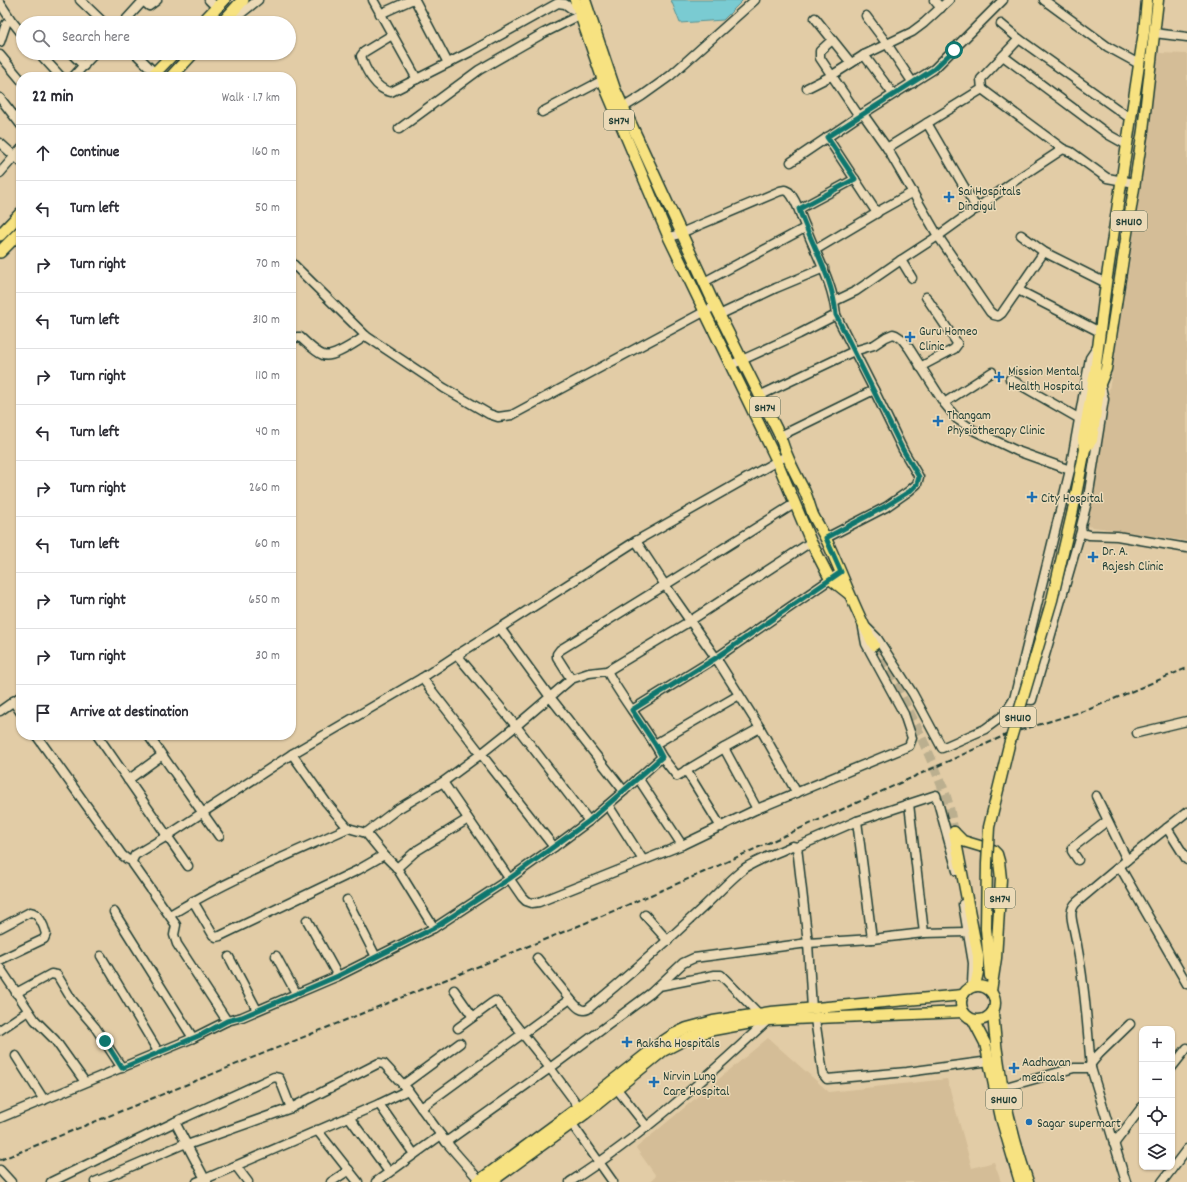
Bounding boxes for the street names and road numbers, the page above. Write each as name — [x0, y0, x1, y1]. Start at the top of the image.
road number: SH74 — [604, 110, 634, 130]
road number: SHU10 — [1111, 211, 1147, 231]
road number: SH74 — [750, 397, 780, 417]
road number: SHU10 — [1000, 707, 1036, 727]
road number: SH74 — [985, 888, 1015, 908]
road number: SHU10 — [986, 1089, 1022, 1109]

